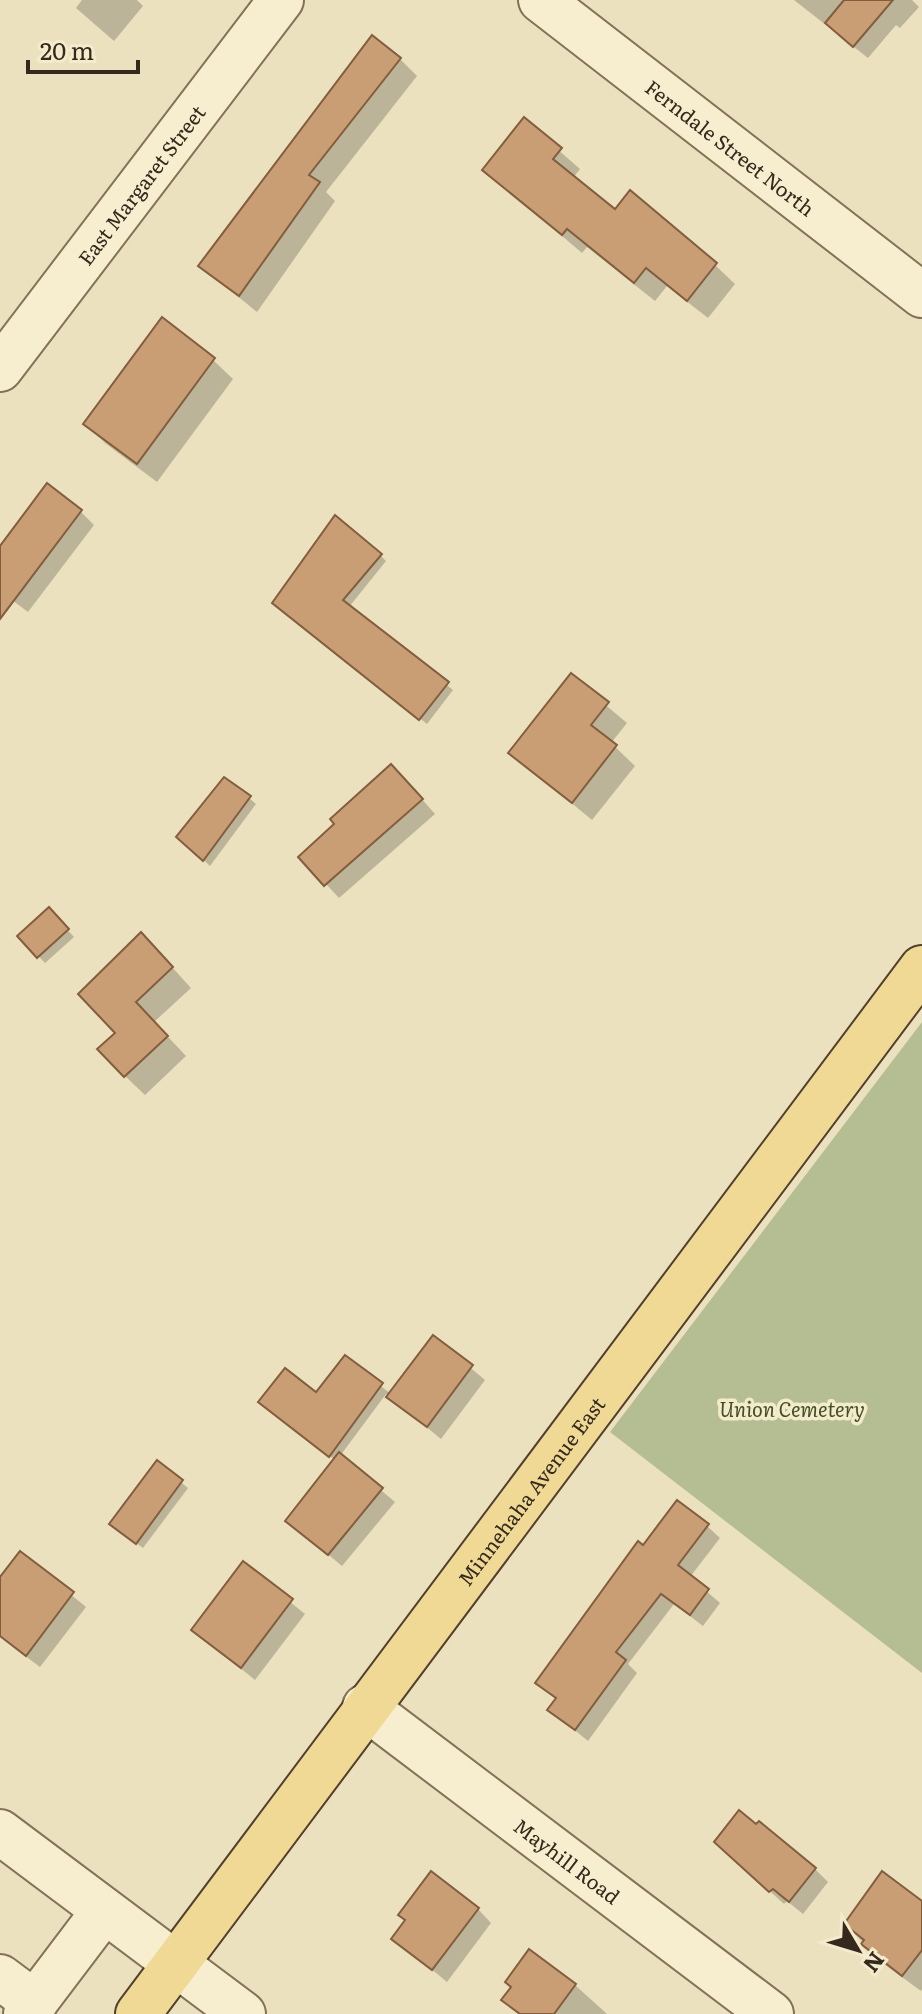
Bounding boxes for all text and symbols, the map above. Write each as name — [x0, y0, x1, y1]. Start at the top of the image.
scale bar — [28, 24, 138, 74]
text: 20 m — [40, 32, 94, 67]
street label: Ferndale Street North — [640, 72, 822, 222]
street label: East Margaret Street — [70, 98, 211, 271]
street label: Minnehaha Avenue East — [449, 1390, 611, 1591]
park label: Union Cemetery — [719, 1393, 865, 1423]
street label: Mayhill Road — [508, 1810, 627, 1910]
north arrow — [818, 1910, 898, 1990]
text: N — [856, 1946, 894, 1981]

